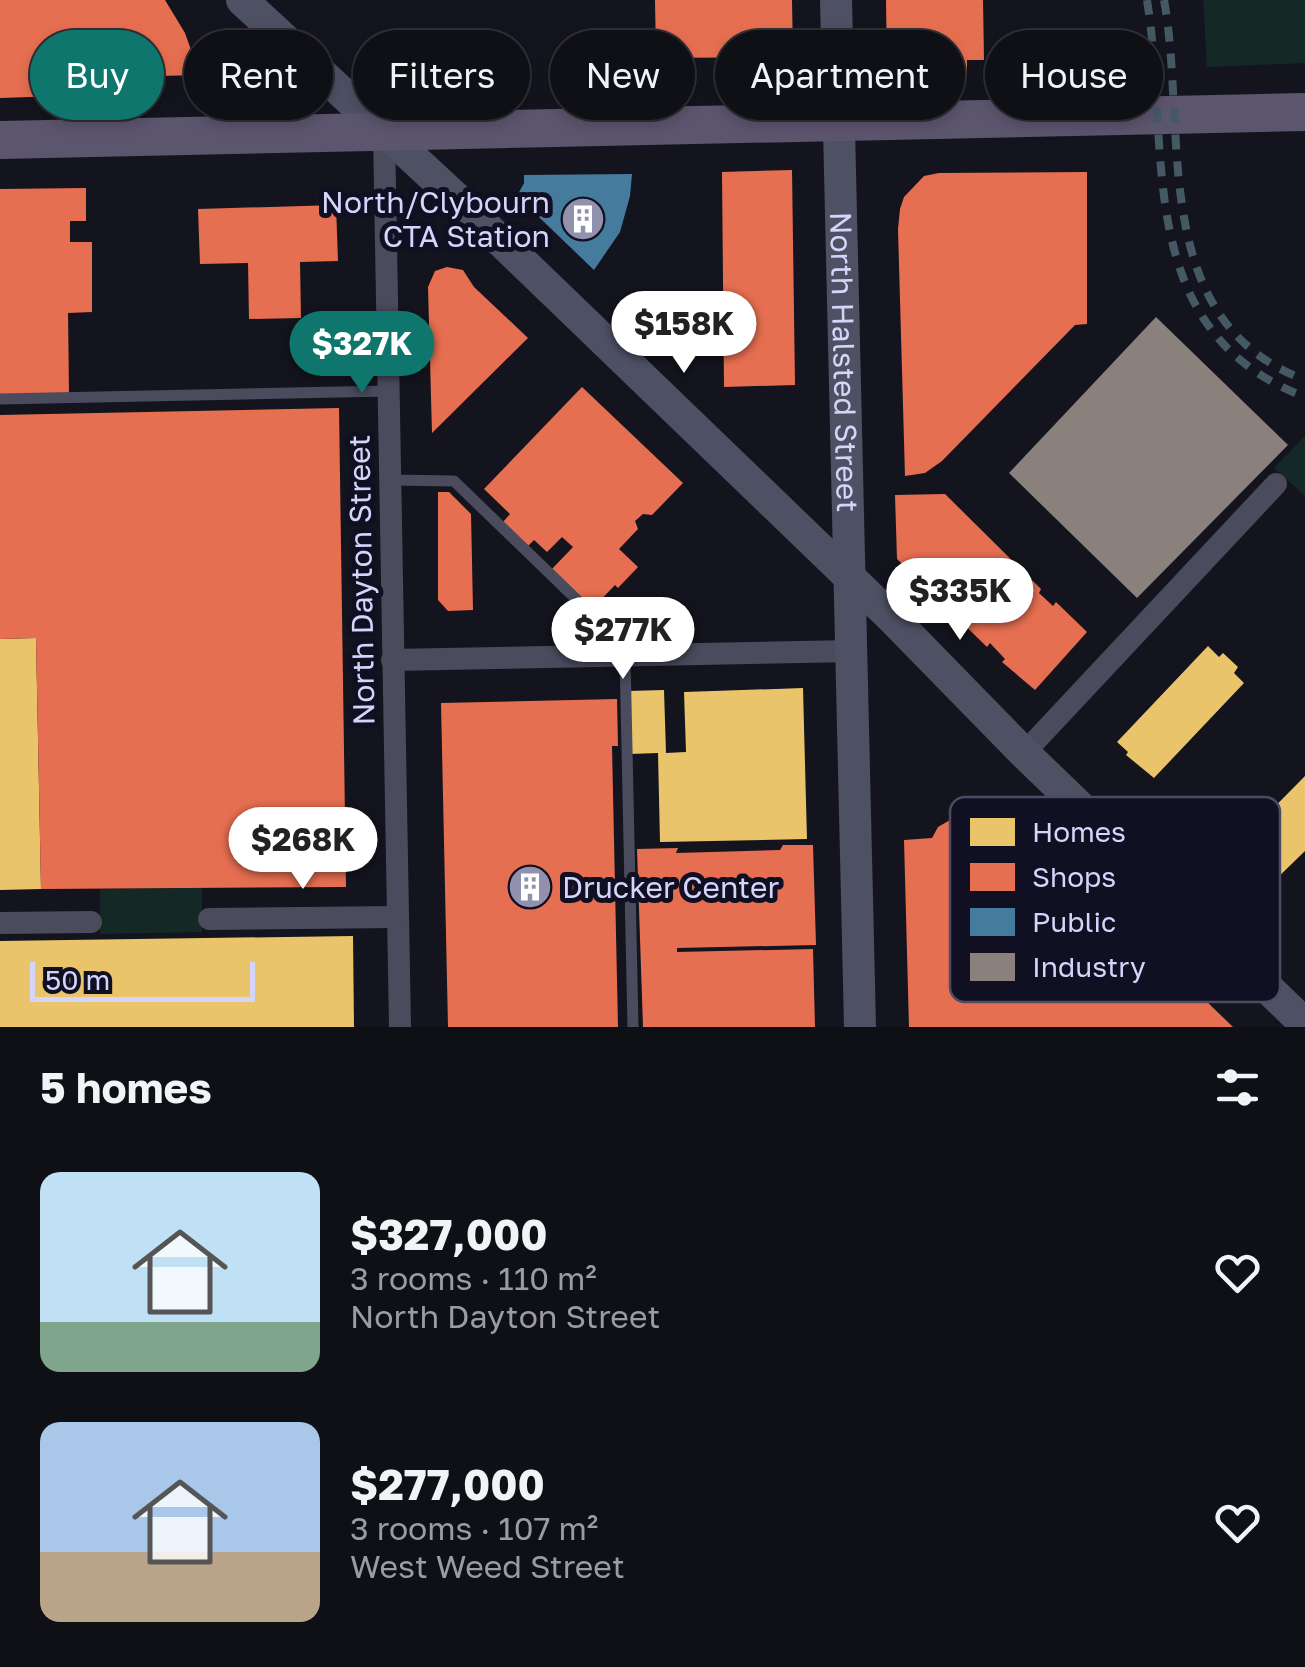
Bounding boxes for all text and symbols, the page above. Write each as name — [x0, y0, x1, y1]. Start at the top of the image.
chip: Buy — [30, 30, 164, 120]
chip: Rent — [184, 30, 333, 120]
chip: Filters — [353, 30, 530, 120]
chip: New — [550, 30, 695, 120]
chip: Apartment — [715, 30, 965, 120]
chip: House — [985, 30, 1163, 120]
place label: North/Clybourn CTA Station — [321, 184, 550, 254]
building icon: North/Clybourn CTA Station — [560, 196, 606, 242]
street label: North Halsted Street — [823, 211, 866, 513]
pin: $158K — [614, 291, 754, 376]
text: $158K — [633, 304, 735, 342]
pin: $327K — [292, 311, 432, 396]
text: $327K — [311, 324, 413, 362]
street label: North Dayton Street — [340, 434, 382, 726]
pin: $335K — [890, 558, 1030, 643]
text: $335K — [908, 571, 1012, 609]
pin: $277K — [553, 597, 693, 682]
text: $277K — [573, 610, 673, 648]
legend — [950, 797, 1280, 1002]
pin: $268K — [233, 807, 373, 892]
text: Homes — [1032, 815, 1126, 848]
text: $268K — [251, 820, 355, 858]
text: Shops — [1032, 860, 1116, 893]
building icon: Drucker Center — [507, 864, 553, 910]
place label: Drucker Center — [562, 869, 779, 905]
text: Public — [1032, 905, 1116, 938]
text: Industry — [1032, 950, 1146, 983]
scale bar — [30, 957, 255, 1001]
text: 50 m — [45, 963, 110, 996]
icon: filters — [1210, 1060, 1265, 1115]
text: 5 homes — [40, 1062, 212, 1112]
text: $327,000 — [350, 1209, 548, 1259]
icon: home — [120, 1212, 240, 1332]
icon: heart — [1210, 1245, 1265, 1300]
text: 3 rooms · 110 m² — [350, 1259, 597, 1297]
text: North Dayton Street — [350, 1297, 660, 1335]
text: $277,000 — [350, 1459, 545, 1509]
icon: home — [120, 1462, 240, 1582]
icon: heart — [1210, 1495, 1265, 1550]
text: 3 rooms · 107 m² — [350, 1509, 598, 1547]
text: West Weed Street — [350, 1547, 625, 1585]

